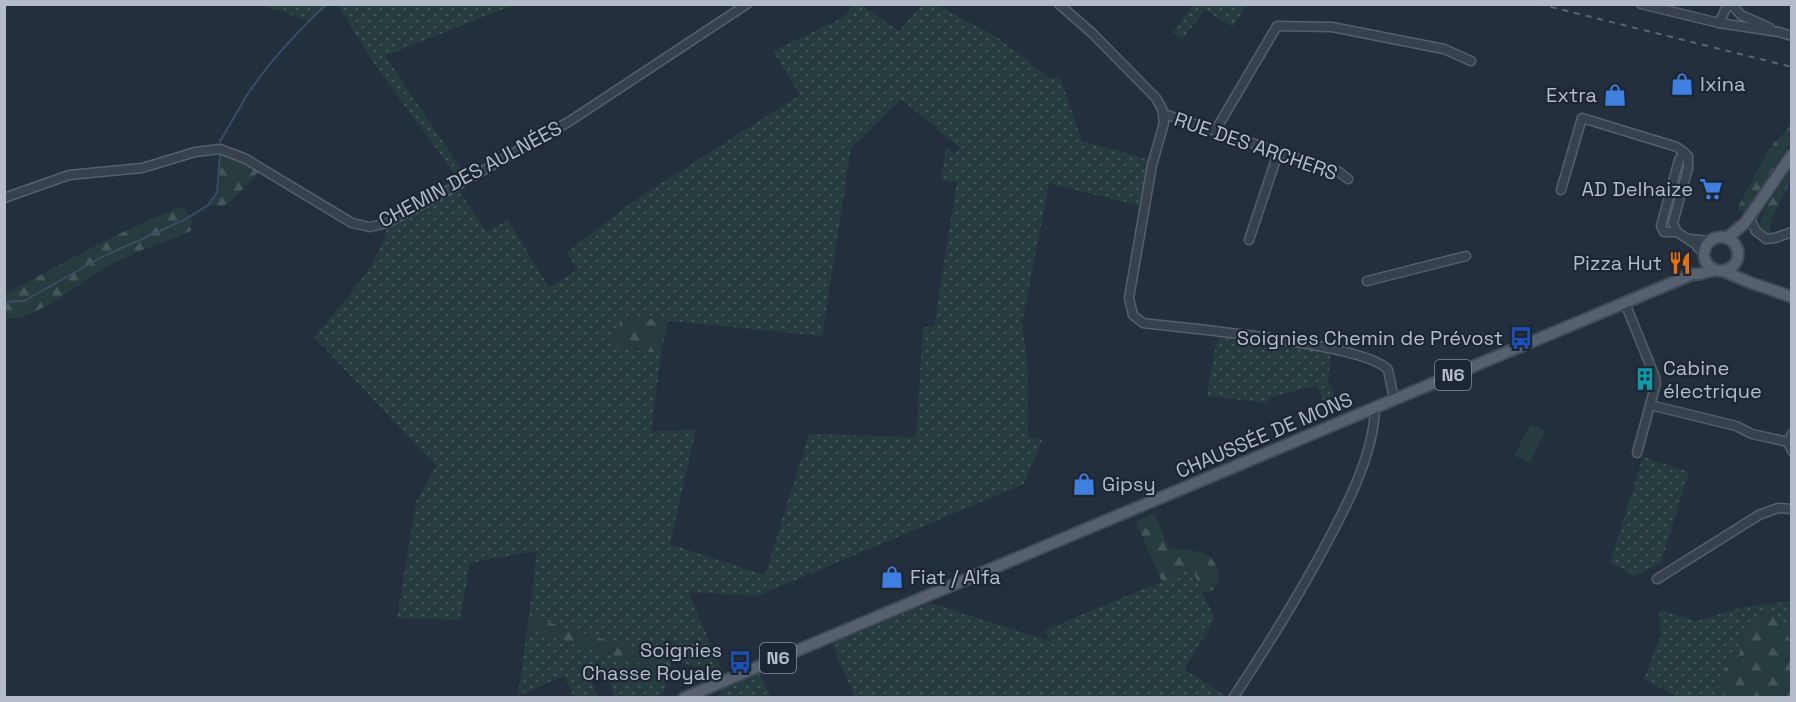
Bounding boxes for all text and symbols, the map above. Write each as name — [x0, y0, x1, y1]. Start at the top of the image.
shop icon: Ixina — [1669, 71, 1695, 97]
place label: Ixina — [1700, 71, 1745, 97]
place label: Extra — [1546, 82, 1597, 108]
shop icon: Extra — [1602, 82, 1628, 108]
street label: RUE DES ARCHERS — [1171, 106, 1341, 186]
street label: CHEMIN DES AULNÉES — [374, 115, 566, 233]
place label: AD Delhaize — [1581, 176, 1693, 202]
supermarket icon: AD Delhaize — [1698, 176, 1724, 202]
place label: Pizza Hut — [1573, 250, 1662, 276]
restaurant icon: Pizza Hut — [1667, 250, 1693, 276]
place label: Soignies Chemin de Prévost — [1237, 325, 1503, 351]
bus stop icon: Soignies Chemin de Prévost — [1508, 325, 1534, 351]
place label: Cabine électrique — [1663, 355, 1762, 404]
road number: N6 — [1435, 360, 1471, 390]
building icon: Cabine électrique — [1632, 366, 1658, 392]
street label: CHAUSSÉE DE MONS — [1172, 386, 1356, 484]
shop icon: Gipsy — [1071, 471, 1097, 497]
place label: Gipsy — [1102, 471, 1156, 497]
shop icon: Fiat / Alfa — [879, 564, 905, 590]
place label: Fiat / Alfa — [910, 564, 1001, 590]
place label: Soignies Chasse Royale — [582, 637, 722, 686]
road number: N6 — [760, 643, 796, 673]
bus stop icon: Soignies Chasse Royale — [727, 649, 753, 675]

